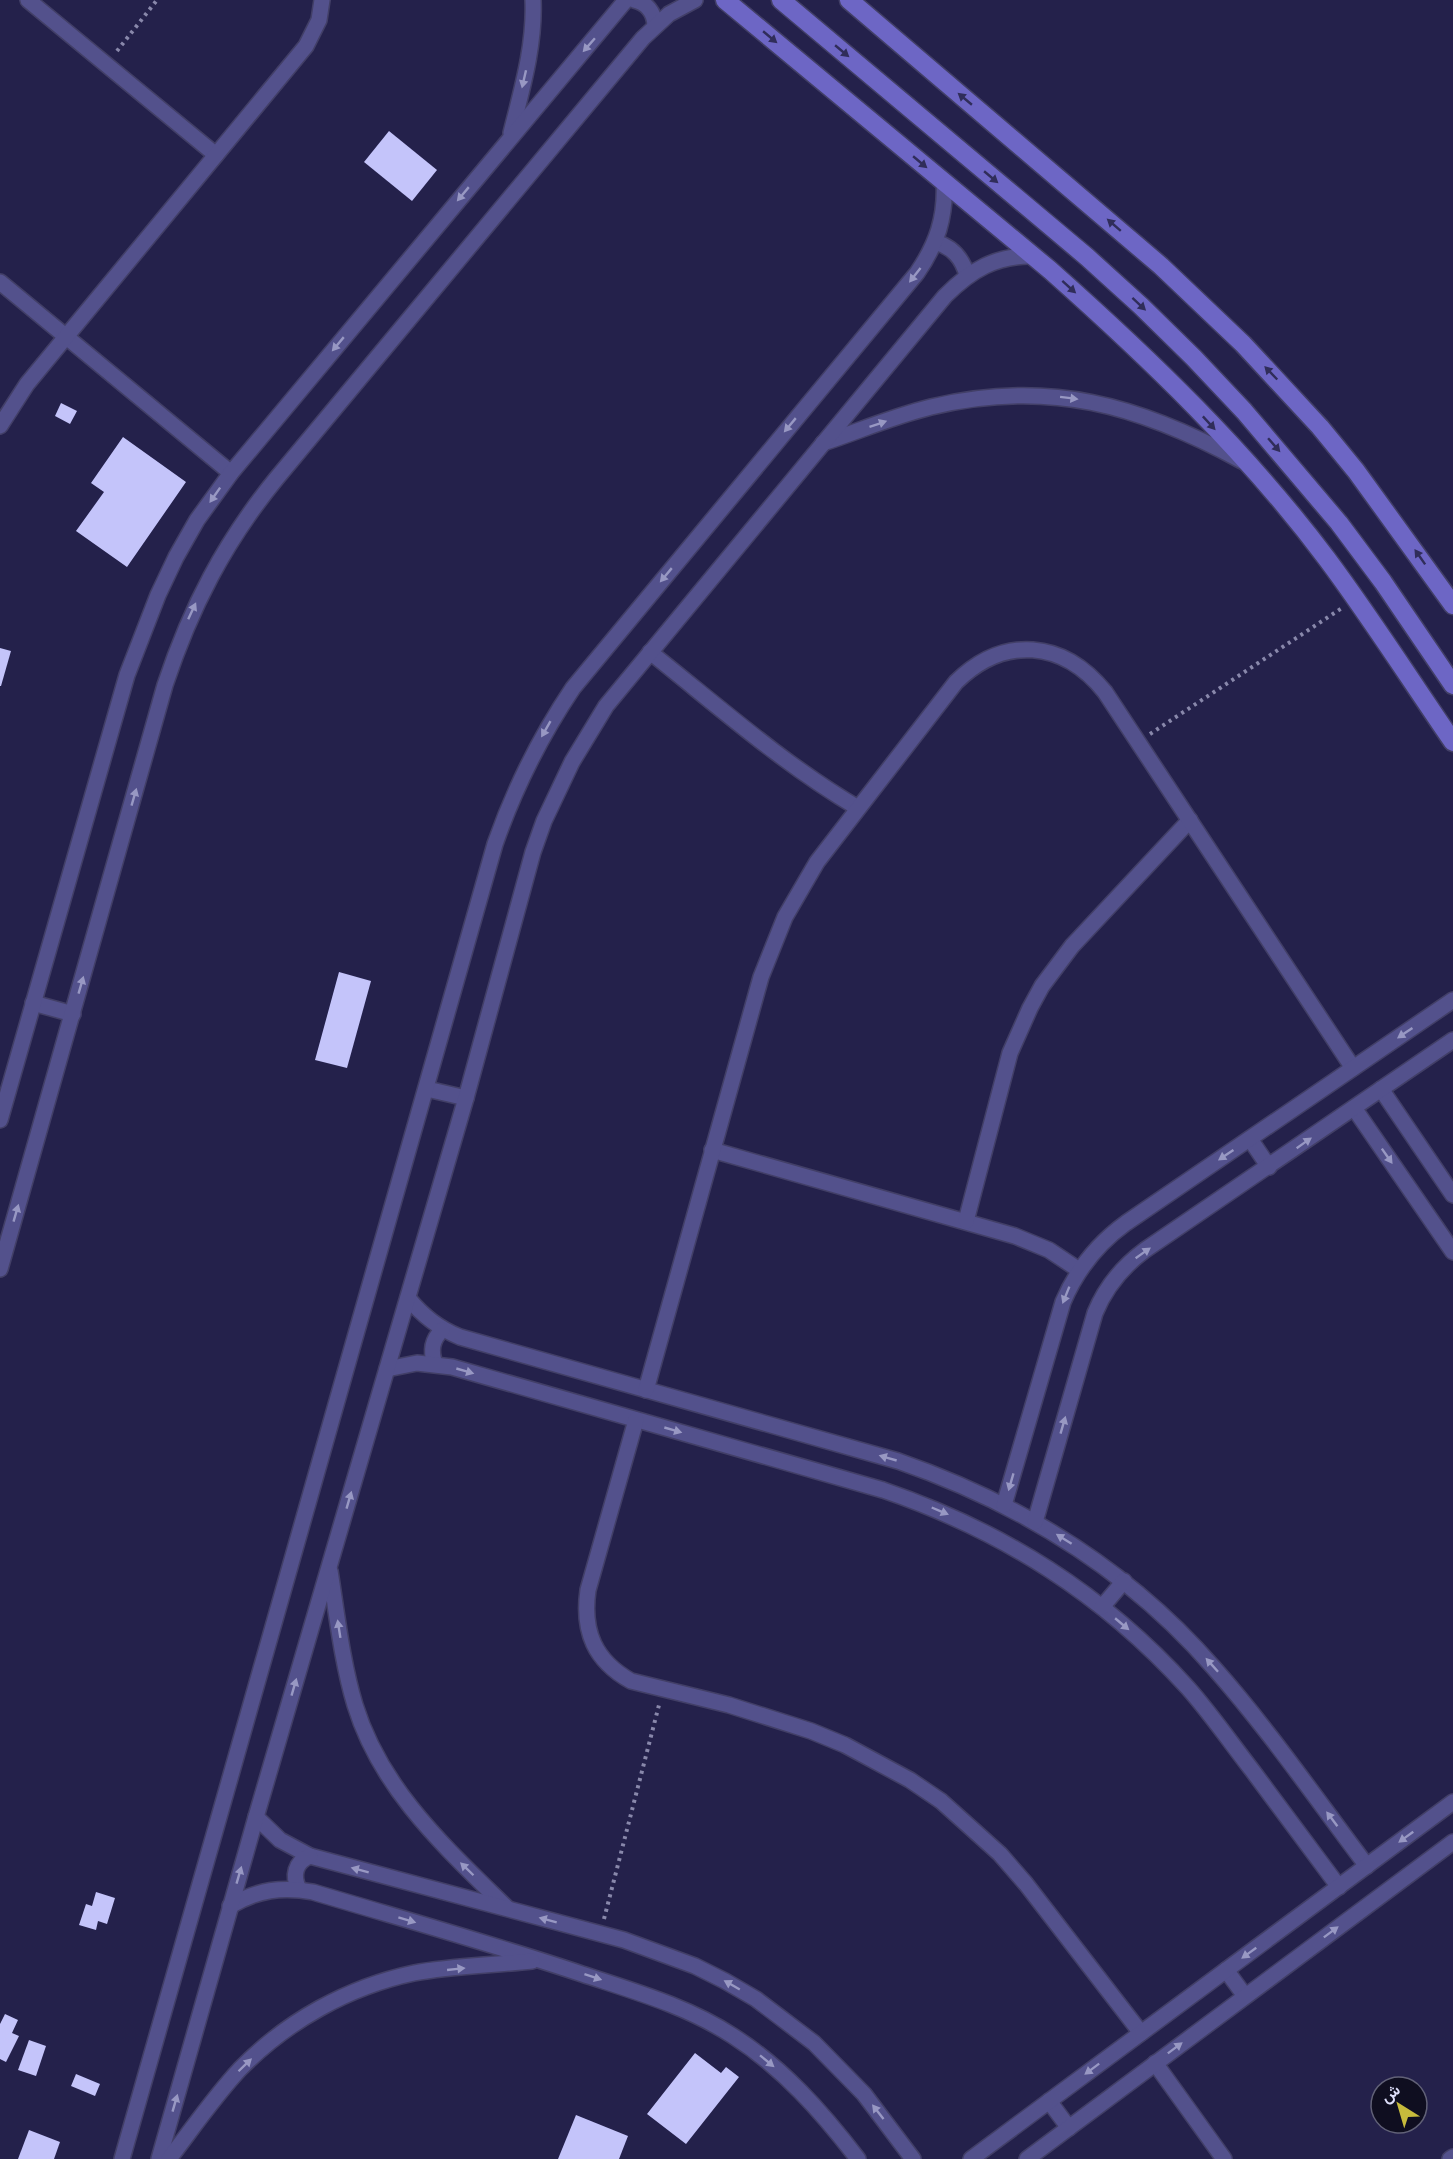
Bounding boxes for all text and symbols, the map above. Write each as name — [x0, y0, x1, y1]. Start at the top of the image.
one-way arrow — [762, 31, 778, 44]
one-way arrow — [582, 37, 595, 53]
one-way arrow — [834, 44, 849, 57]
one-way arrow — [519, 70, 529, 88]
one-way arrow — [958, 93, 973, 106]
one-way arrow — [912, 155, 928, 168]
one-way arrow — [983, 170, 998, 183]
one-way arrow — [456, 186, 469, 202]
one-way arrow — [1107, 219, 1122, 232]
one-way arrow — [908, 267, 921, 283]
one-way arrow — [1062, 280, 1077, 294]
one-way arrow — [1131, 297, 1146, 311]
one-way arrow — [331, 336, 344, 352]
one-way arrow — [1265, 366, 1278, 381]
one-way arrow — [1060, 393, 1079, 403]
one-way arrow — [1202, 415, 1216, 430]
one-way arrow — [784, 417, 797, 433]
one-way arrow — [869, 419, 887, 428]
one-way arrow — [1267, 437, 1280, 452]
one-way arrow — [209, 486, 221, 502]
one-way arrow — [1414, 550, 1426, 566]
one-way arrow — [659, 567, 672, 583]
one-way arrow — [188, 603, 197, 620]
one-way arrow — [541, 721, 552, 737]
one-way arrow — [129, 788, 139, 806]
one-way arrow — [77, 976, 87, 994]
one-way arrow — [1397, 1027, 1413, 1039]
one-way arrow — [1295, 1137, 1311, 1149]
one-way arrow — [1381, 1148, 1392, 1164]
one-way arrow — [1219, 1149, 1235, 1161]
one-way arrow — [12, 1204, 21, 1222]
one-way arrow — [1135, 1247, 1150, 1259]
one-way arrow — [1061, 1286, 1071, 1304]
one-way arrow — [456, 1367, 474, 1376]
one-way arrow — [1059, 1416, 1068, 1434]
one-way arrow — [664, 1426, 682, 1435]
one-way arrow — [878, 1453, 896, 1462]
one-way arrow — [1006, 1473, 1015, 1491]
one-way arrow — [345, 1491, 354, 1509]
one-way arrow — [931, 1506, 949, 1516]
one-way arrow — [1056, 1534, 1072, 1545]
one-way arrow — [1114, 1617, 1129, 1630]
one-way arrow — [334, 1619, 343, 1638]
one-way arrow — [1205, 1658, 1219, 1673]
one-way arrow — [290, 1678, 299, 1696]
one-way arrow — [1326, 1812, 1338, 1827]
one-way arrow — [1398, 1831, 1414, 1843]
one-way arrow — [459, 1862, 474, 1876]
one-way arrow — [351, 1865, 369, 1875]
one-way arrow — [235, 1866, 245, 1884]
one-way arrow — [539, 1915, 558, 1925]
one-way arrow — [398, 1916, 416, 1925]
one-way arrow — [1323, 1926, 1339, 1938]
one-way arrow — [1242, 1947, 1258, 1959]
one-way arrow — [447, 1964, 466, 1973]
one-way arrow — [584, 1973, 602, 1983]
one-way arrow — [724, 1979, 740, 1990]
one-way arrow — [1167, 2043, 1182, 2055]
one-way arrow — [759, 2054, 774, 2067]
one-way arrow — [238, 2058, 252, 2072]
one-way arrow — [1085, 2063, 1101, 2075]
north arrow — [1369, 2075, 1429, 2135]
text: ش — [1377, 2080, 1404, 2107]
one-way arrow — [171, 2094, 180, 2112]
one-way arrow — [871, 2104, 884, 2120]

